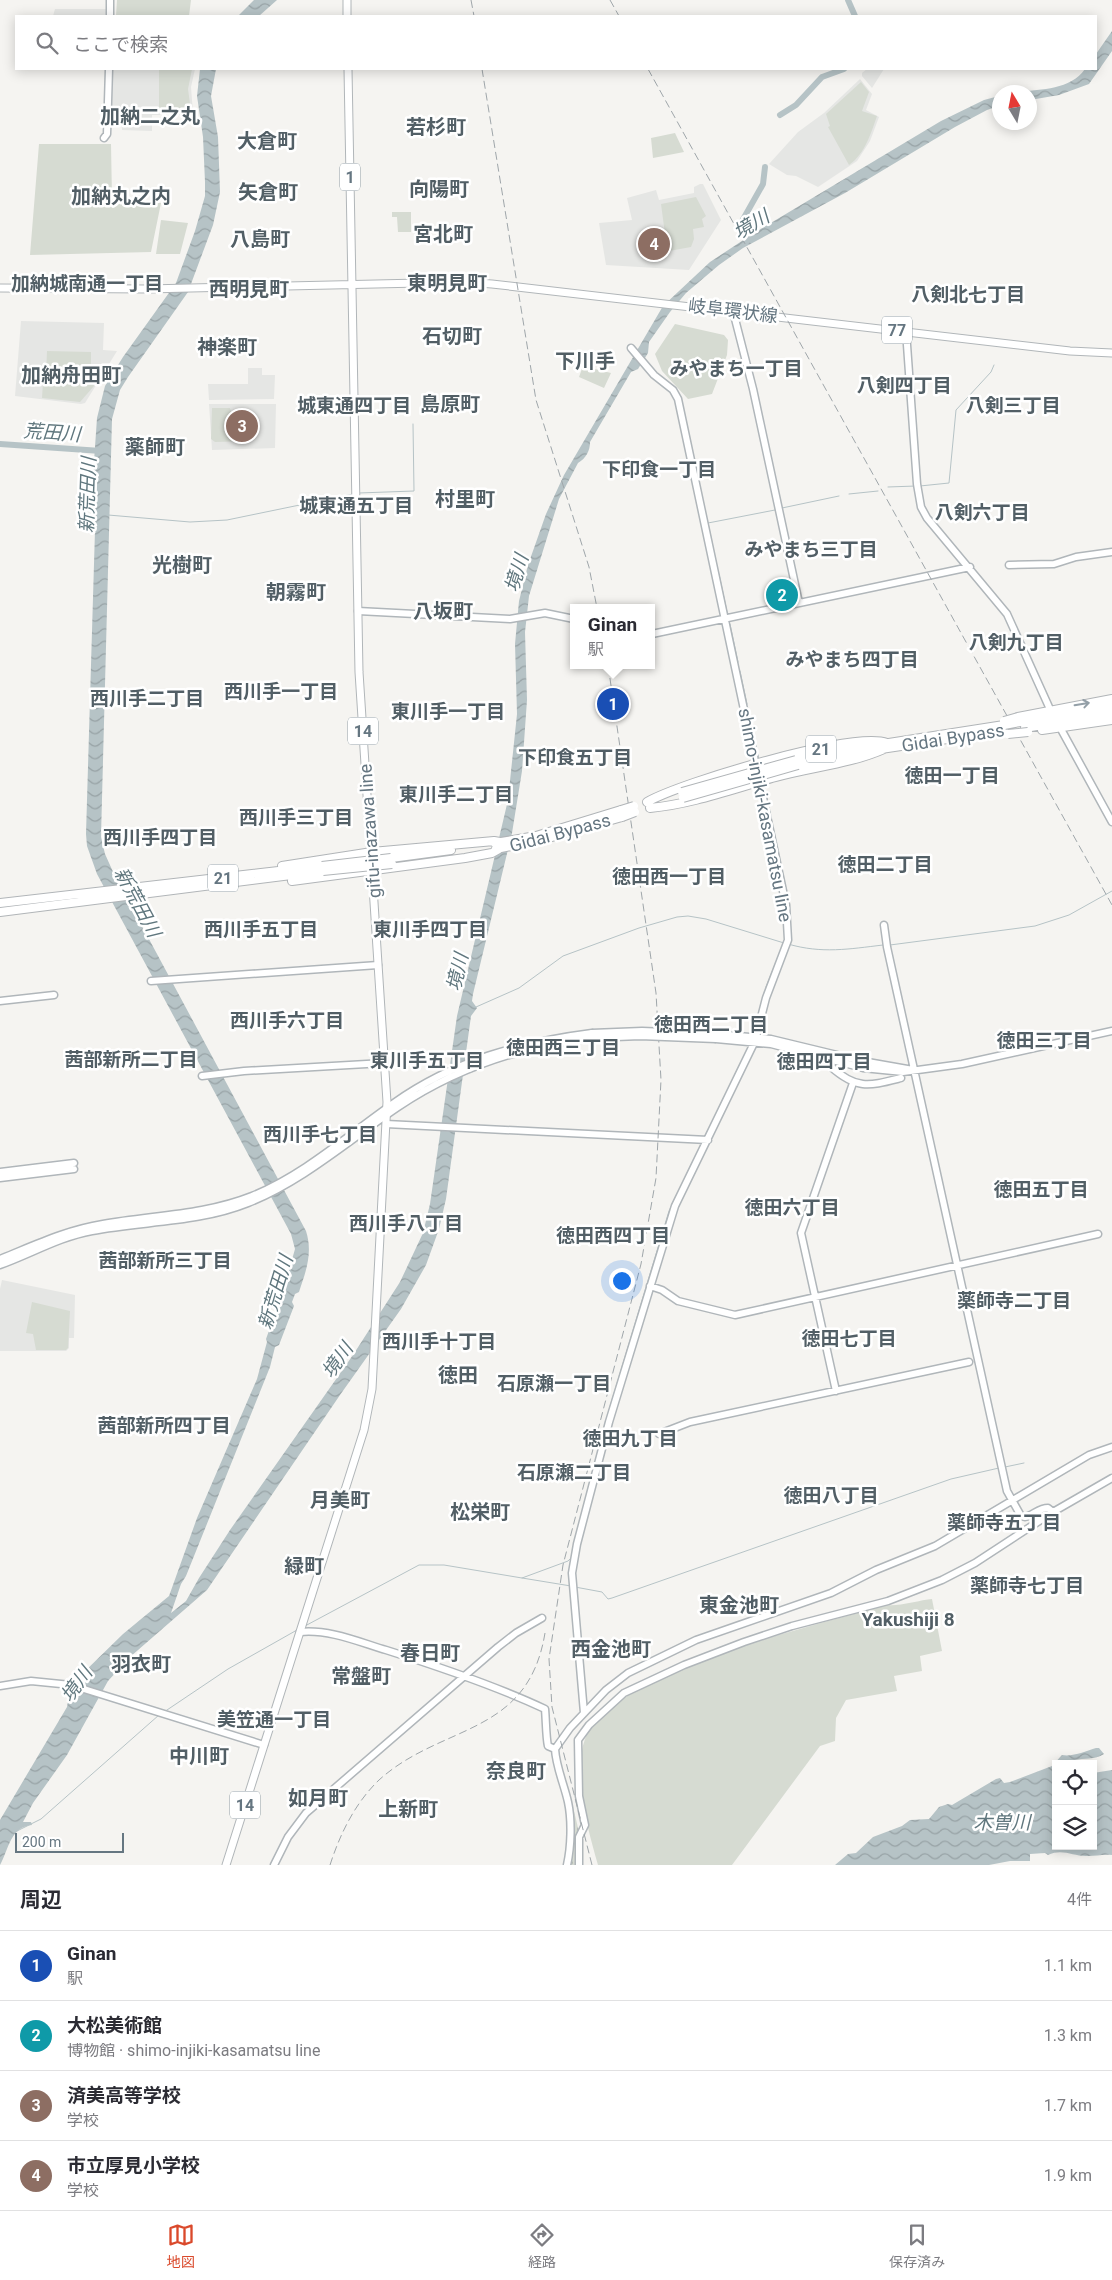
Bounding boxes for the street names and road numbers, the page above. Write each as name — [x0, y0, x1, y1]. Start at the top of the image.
road number: 1 — [340, 163, 360, 190]
street label: 岐阜環状線 — [687, 295, 779, 326]
road number: 77 — [882, 316, 912, 344]
street label: shimo-injiki-kasamatsu line — [734, 706, 797, 924]
road number: 14 — [348, 718, 378, 744]
street label: Gidai Bypass — [900, 719, 1006, 756]
road number: 21 — [806, 736, 836, 762]
street label: gifu-inazawa line — [354, 763, 385, 899]
street label: Gidai Bypass — [507, 809, 613, 856]
road number: 21 — [208, 864, 238, 891]
road number: 14 — [230, 1792, 260, 1818]

